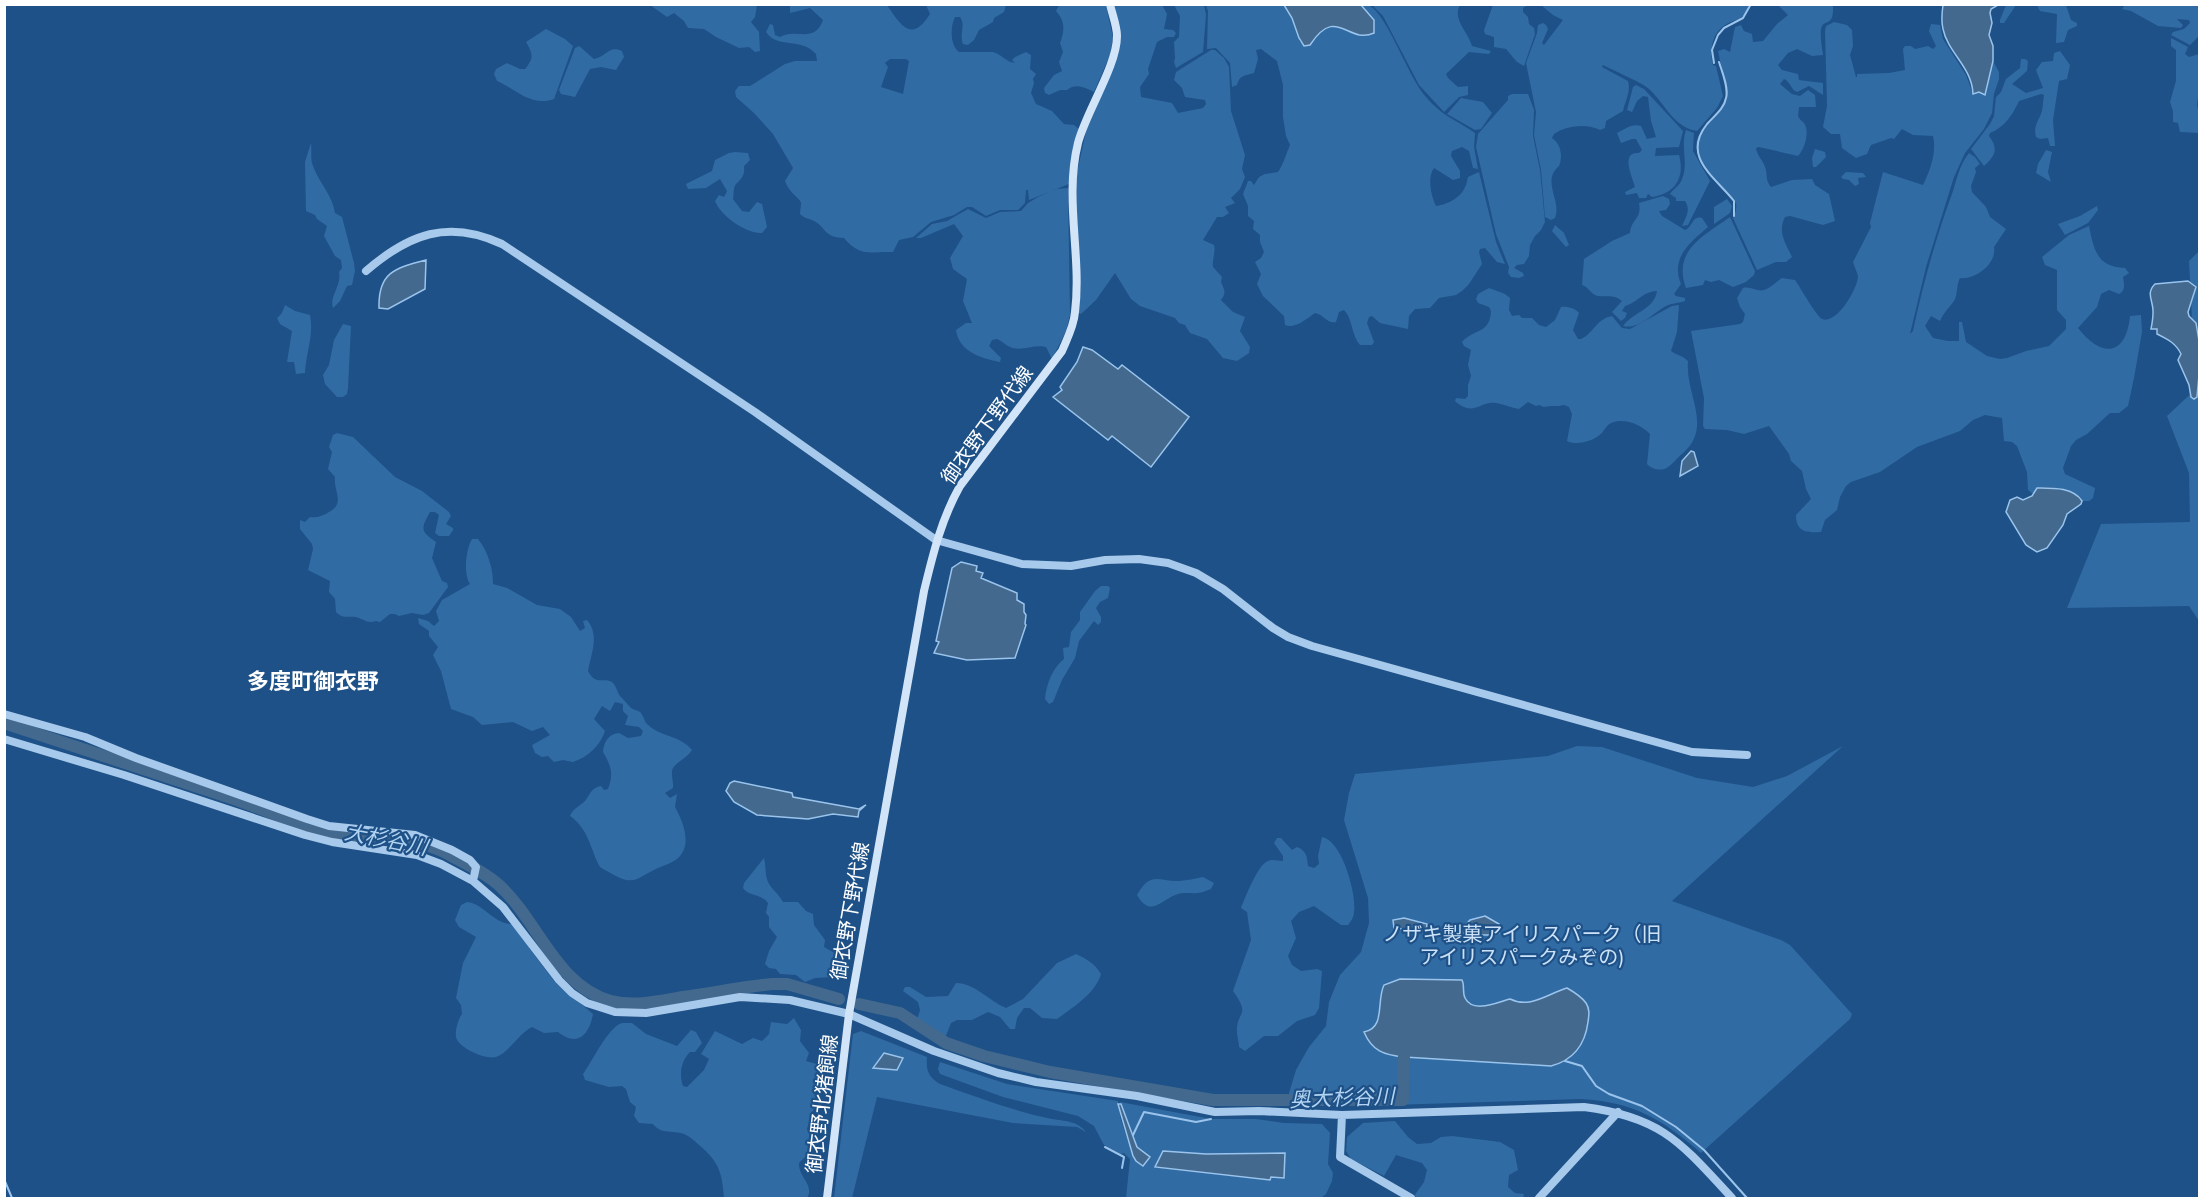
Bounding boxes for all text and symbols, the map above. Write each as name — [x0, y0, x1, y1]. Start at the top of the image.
street label: 御衣野下野代線 — [935, 361, 1039, 490]
district label: 多度町御衣野 — [247, 667, 379, 697]
water label: 大杉谷川 — [342, 818, 432, 862]
street label: 御衣野下野代線 — [825, 840, 876, 982]
park label: ノザキ製菓アイリスパーク（旧 アイリスパークみぞの) — [1383, 921, 1662, 971]
street label: 御衣野北猪飼線 — [801, 1033, 844, 1175]
water label: 奥大杉谷川 — [1289, 1082, 1397, 1114]

